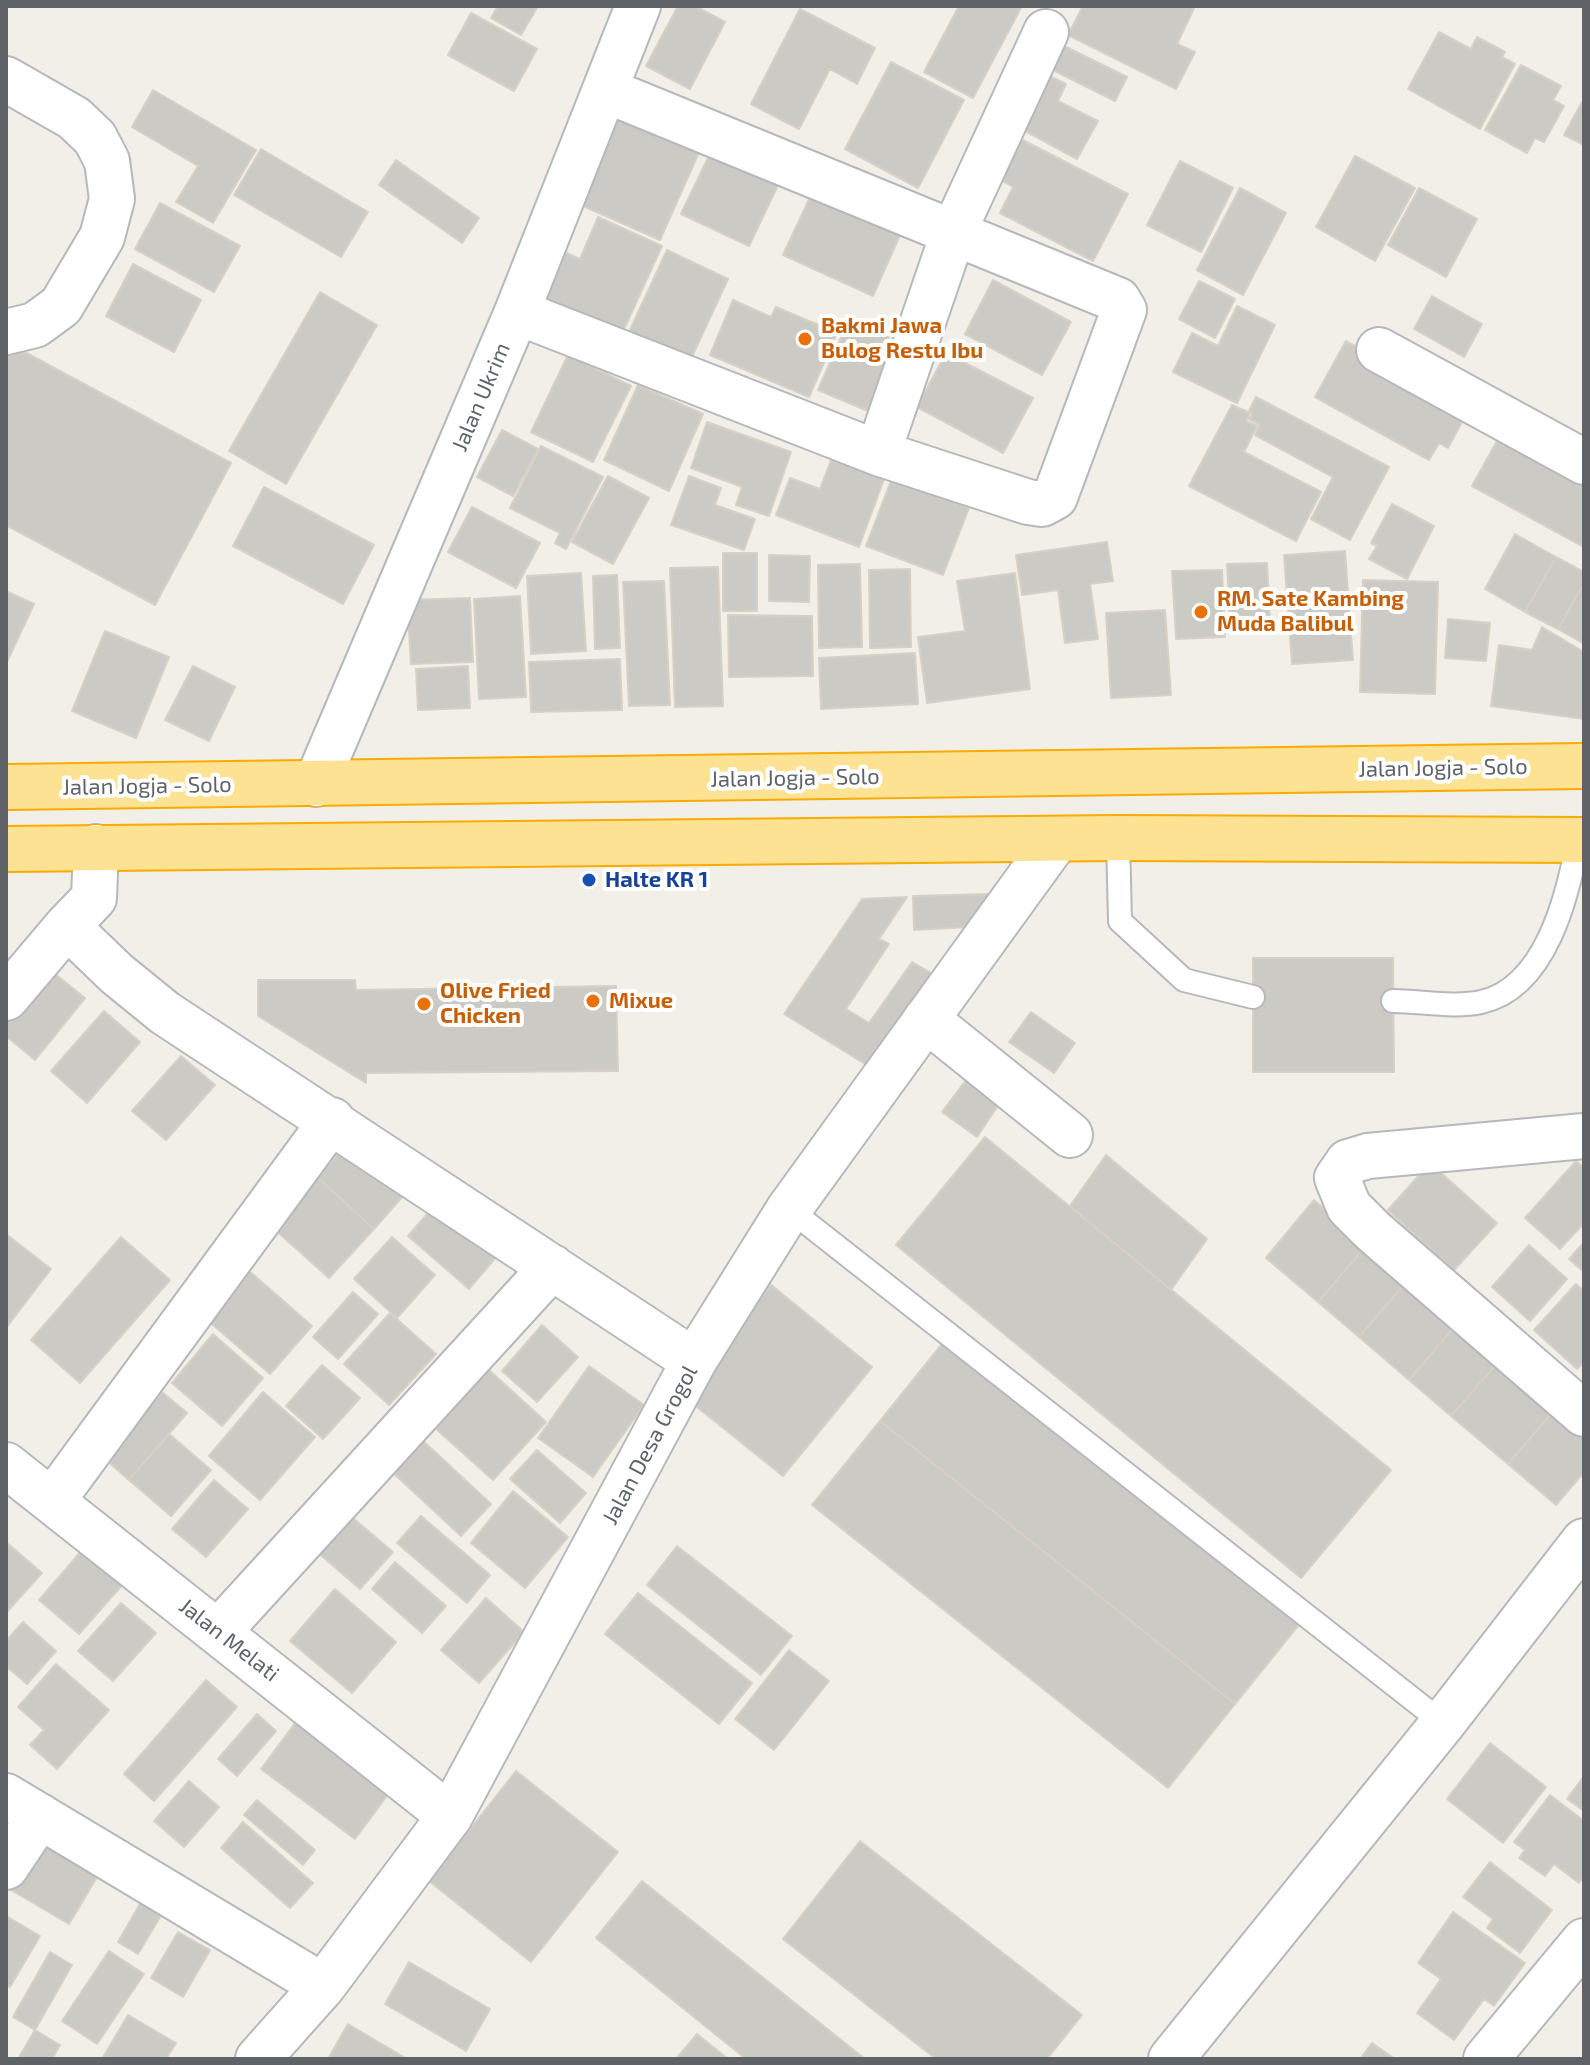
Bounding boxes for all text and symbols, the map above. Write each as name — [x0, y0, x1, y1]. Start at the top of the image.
place label: Bakmi Jawa Bulog Restu Ibu — [821, 313, 983, 364]
marker: Bakmi Jawa Bulog Restu Ibu — [796, 330, 814, 348]
street label: Jalan Ukrim — [446, 339, 516, 455]
place label: RM. Sate Kambing Muda Balibul — [1217, 586, 1404, 638]
marker: RM. Sate Kambing Muda Balibul — [1192, 603, 1210, 621]
street label: Jalan Jogja - Solo — [1358, 753, 1528, 783]
street label: Jalan Jogja - Solo — [710, 763, 880, 793]
street label: Jalan Jogja - Solo — [62, 771, 232, 801]
place label: Halte KR 1 — [605, 867, 708, 893]
marker: Halte KR 1 — [580, 871, 598, 889]
place label: Olive Fried Chicken — [440, 978, 551, 1030]
place label: Mixue — [609, 988, 673, 1014]
marker: Mixue — [584, 992, 602, 1010]
marker: Olive Fried Chicken — [415, 995, 433, 1013]
street label: Jalan Desa Grogol — [597, 1361, 703, 1529]
street label: Jalan Melati — [174, 1593, 284, 1687]

